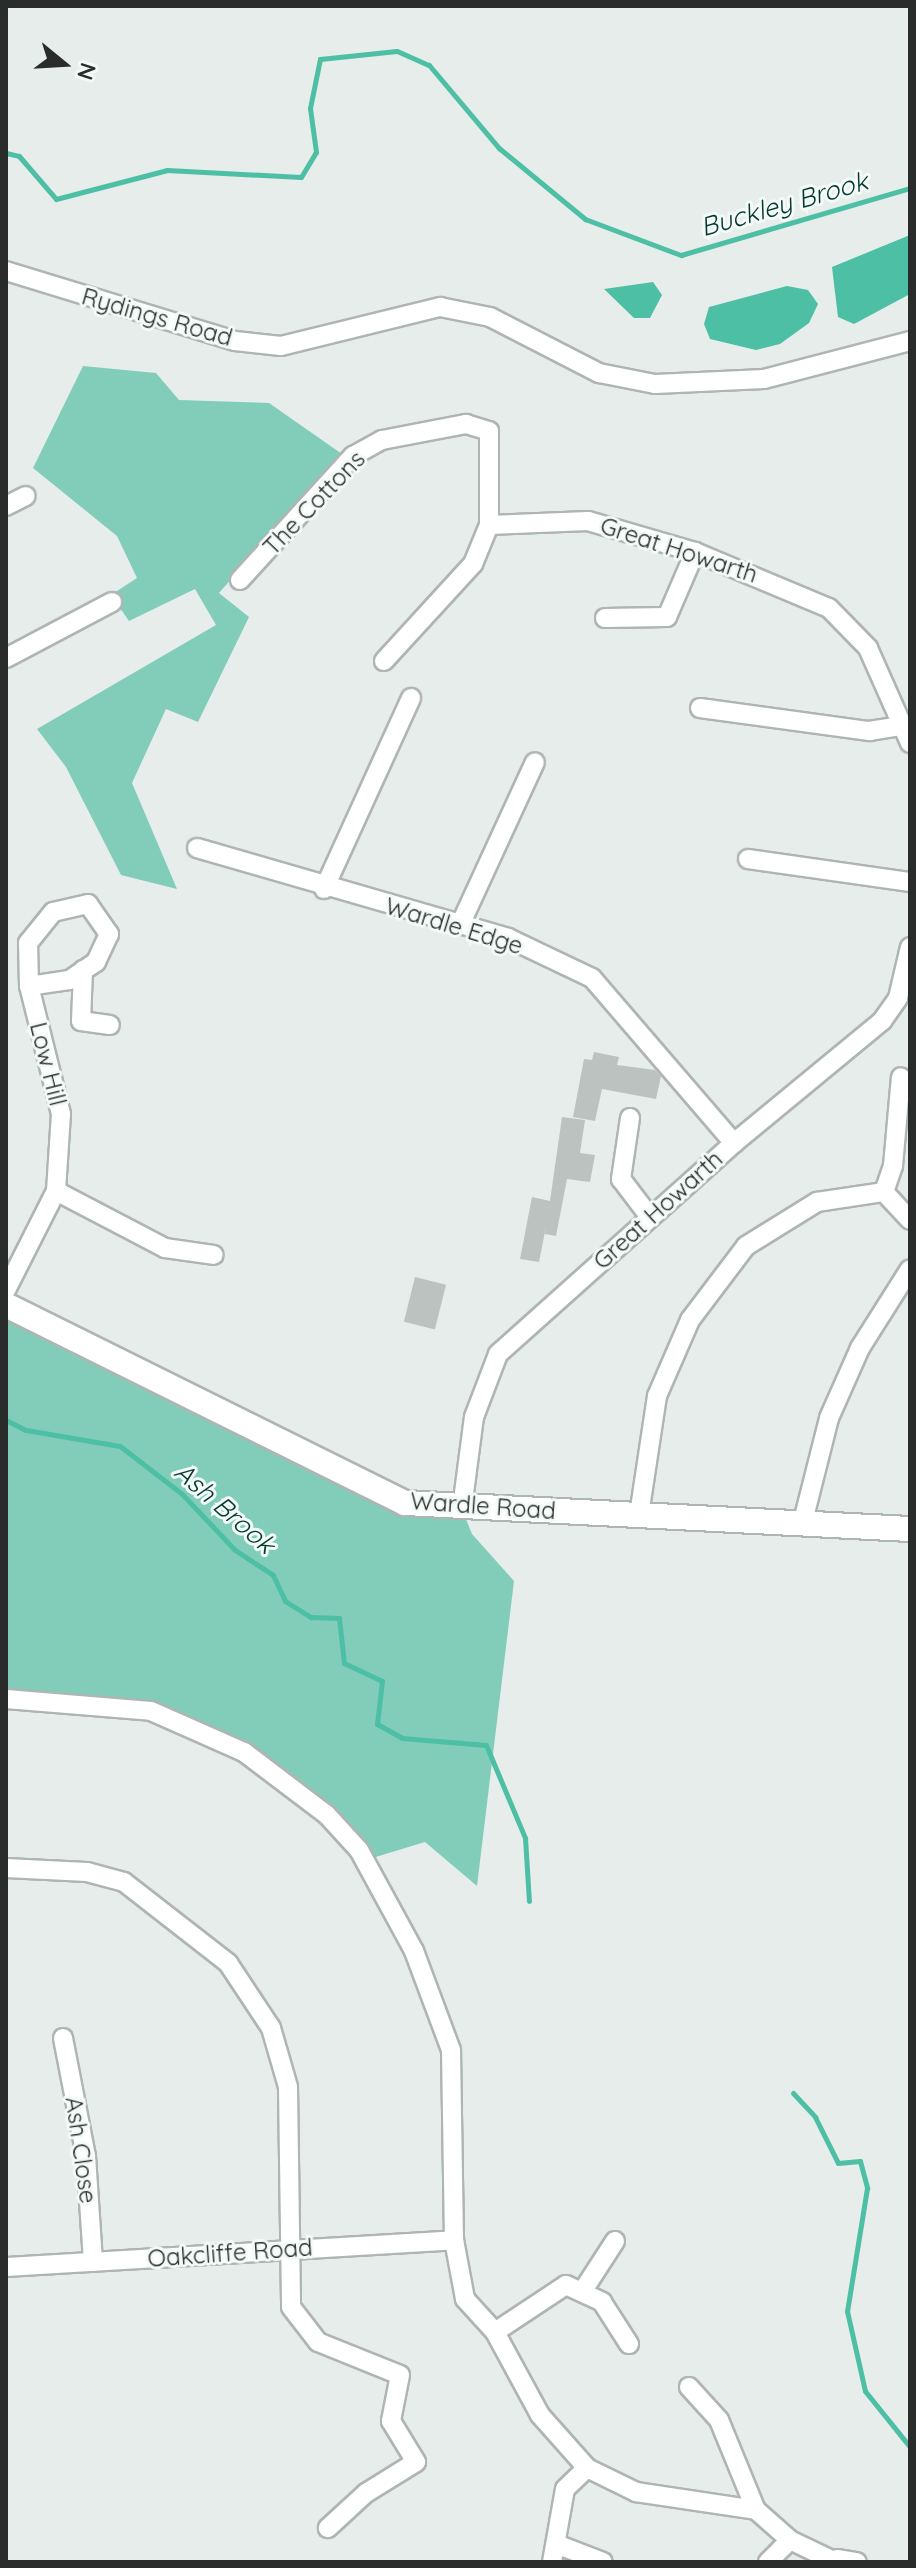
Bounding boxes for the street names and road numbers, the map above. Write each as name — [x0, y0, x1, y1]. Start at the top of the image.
street label: Rydings Road — [78, 282, 236, 352]
street label: The Cottons — [257, 445, 371, 561]
street label: Great Howarth — [597, 511, 761, 589]
street label: Wardle Edge — [382, 891, 526, 961]
street label: Low Hill — [24, 1019, 72, 1109]
street label: Great Howarth — [588, 1145, 728, 1275]
street label: Wardle Road — [409, 1487, 557, 1525]
street label: Ash Close — [59, 2095, 103, 2205]
street label: Oakcliffe Road — [147, 2233, 313, 2273]

